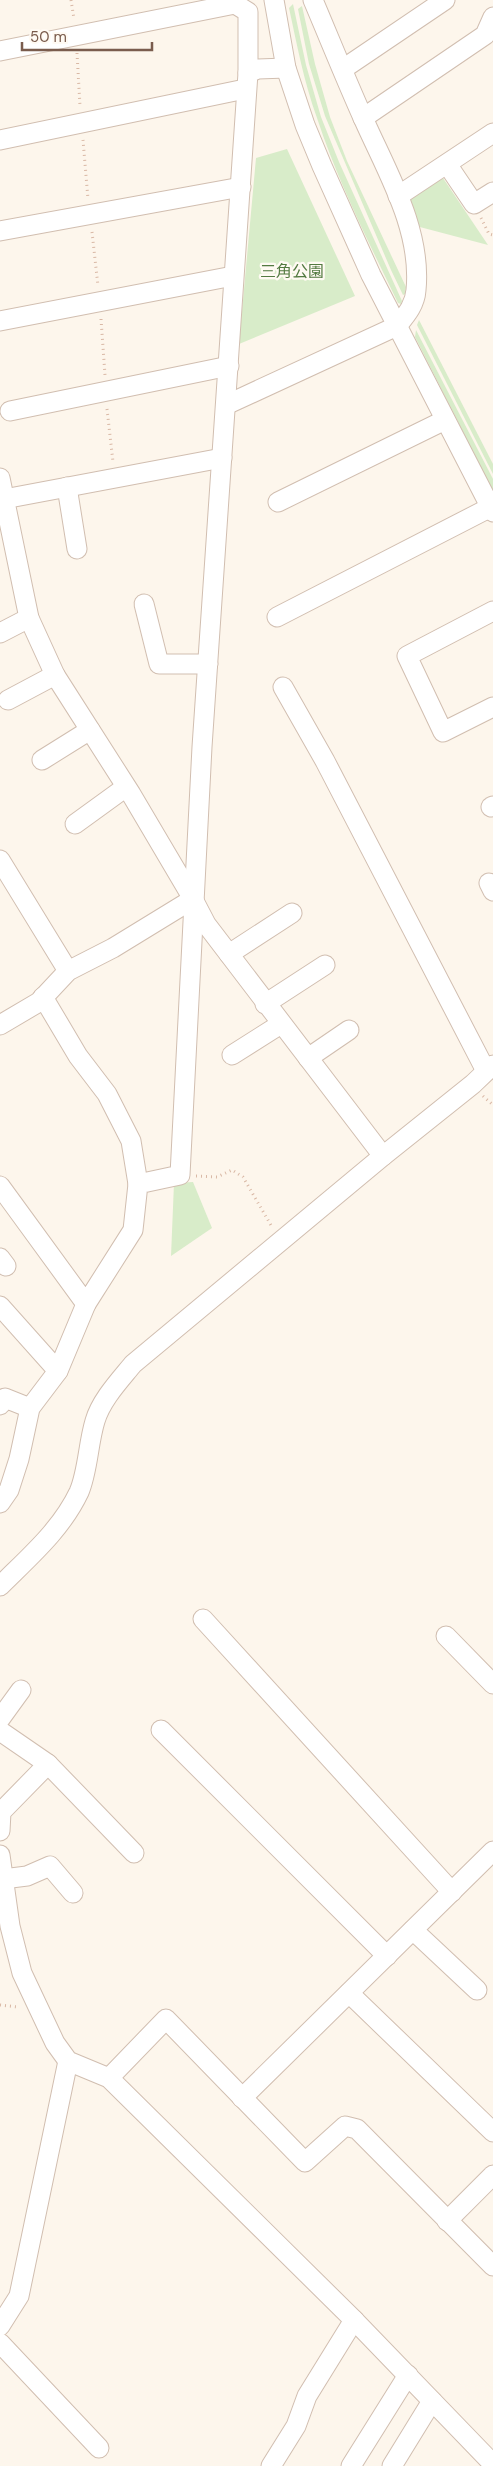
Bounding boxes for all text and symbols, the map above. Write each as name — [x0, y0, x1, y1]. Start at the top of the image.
scale bar — [22, 20, 152, 52]
text: 50 m — [30, 27, 67, 47]
park label: 三角公園 — [260, 261, 324, 282]

